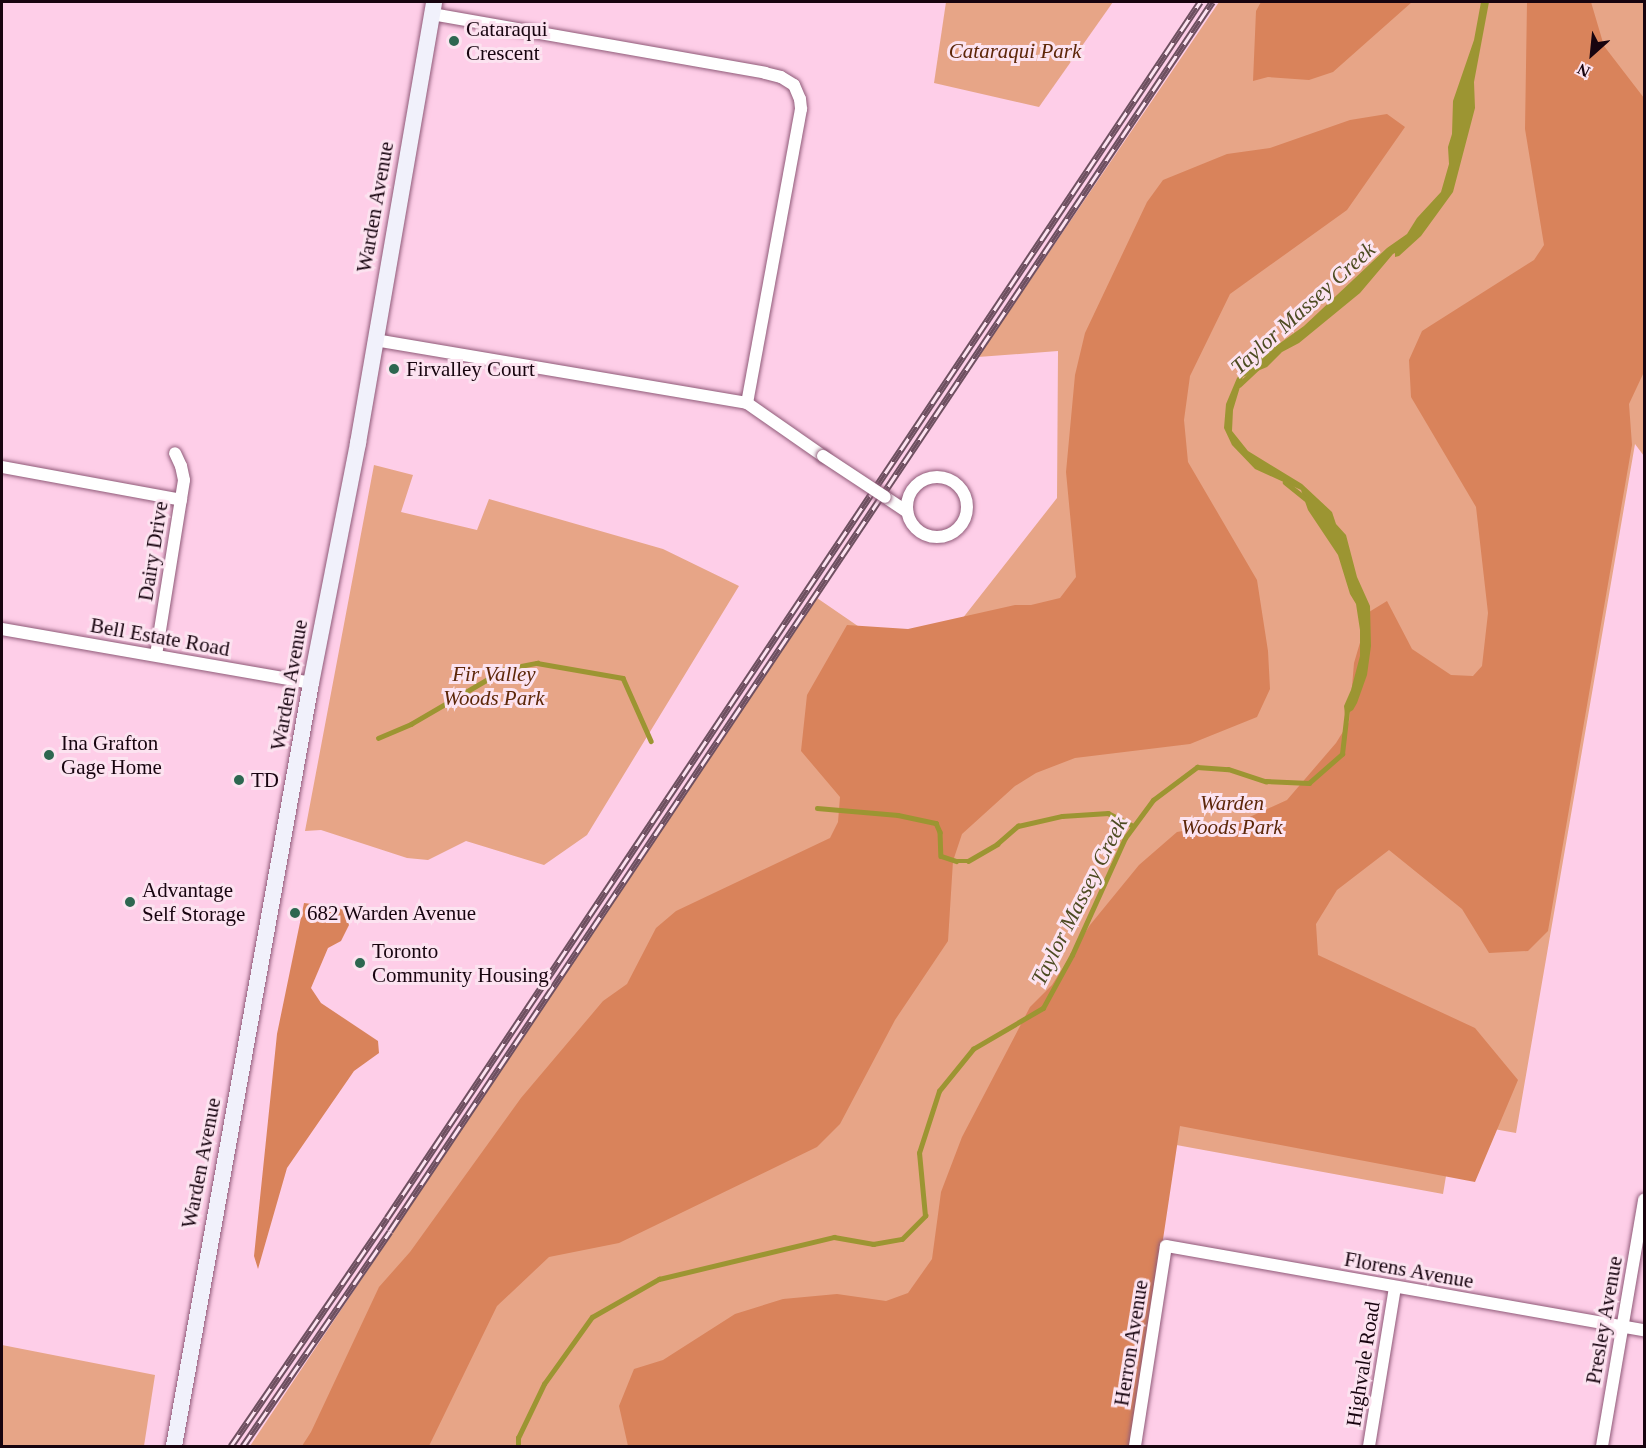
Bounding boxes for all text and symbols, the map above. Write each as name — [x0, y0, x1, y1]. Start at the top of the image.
place label: Cataraqui Crescent — [466, 16, 548, 66]
north arrow — [1562, 24, 1622, 84]
marker: Cataraqui Crescent — [447, 34, 461, 48]
park label: Cataraqui Park — [949, 38, 1081, 64]
text: N — [1575, 60, 1593, 81]
street label: Warden Avenue — [351, 139, 399, 275]
water label: Taylor Massey Creek — [1225, 236, 1381, 380]
place label: Firvalley Court — [406, 356, 535, 382]
marker: Firvalley Court — [387, 362, 401, 376]
street label: Dairy Drive — [133, 499, 173, 603]
street label: Bell Estate Road — [88, 612, 232, 662]
street label: Warden Avenue — [265, 617, 313, 753]
park label: Fir Valley Woods Park — [443, 661, 545, 711]
place label: Ina Grafton Gage Home — [61, 730, 162, 780]
marker: Ina Grafton Gage Home — [42, 748, 56, 762]
place label: TD — [251, 767, 279, 793]
marker: TD — [232, 773, 246, 787]
park label: Warden Woods Park — [1181, 790, 1283, 840]
water label: Taylor Massey Creek — [1025, 812, 1133, 990]
place label: Advantage Self Storage — [142, 877, 245, 927]
marker: Advantage Self Storage — [123, 895, 137, 909]
place label: 682 Warden Avenue — [307, 900, 478, 926]
marker: 682 Warden Avenue — [288, 906, 302, 920]
place label: Toronto Community Housing — [372, 938, 549, 988]
marker: Toronto Community Housing — [353, 956, 367, 970]
street label: Warden Avenue — [176, 1095, 226, 1231]
street label: Florens Avenue — [1342, 1246, 1476, 1294]
street label: Presley Avenue — [1580, 1253, 1628, 1387]
street label: Herron Avenue — [1109, 1278, 1153, 1408]
street label: Highvale Road — [1341, 1300, 1385, 1428]

